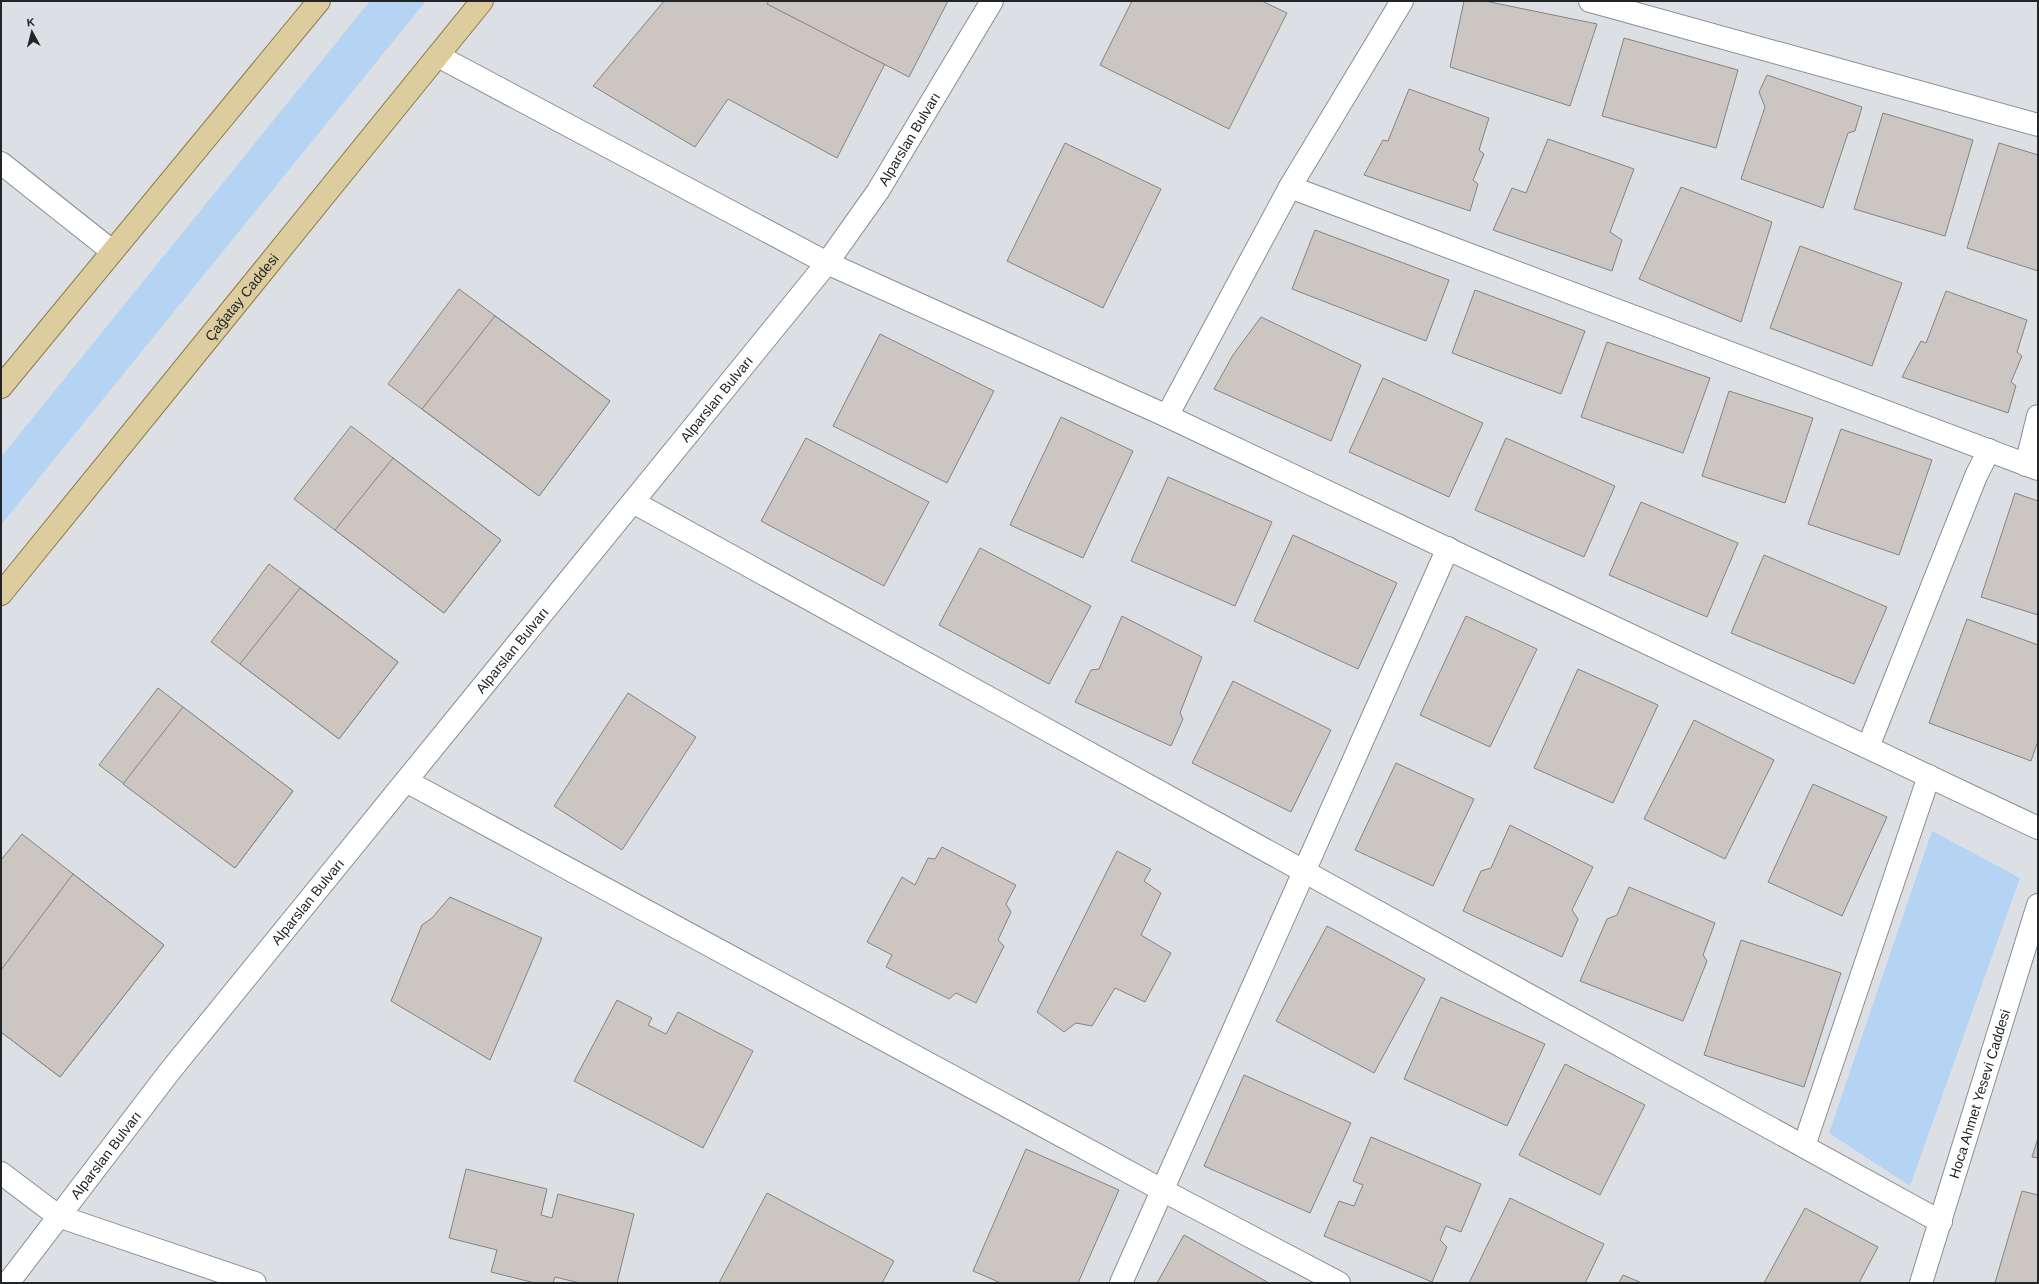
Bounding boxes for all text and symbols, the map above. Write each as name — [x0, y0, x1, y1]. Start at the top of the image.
north arrow — [12, 12, 52, 52]
text: K — [26, 16, 36, 29]
street label: Alparslan Bulvarı — [875, 90, 943, 189]
street label: Çağatay Caddesi — [202, 251, 282, 344]
street label: Alparslan Bulvarı — [677, 353, 756, 445]
street label: Alparslan Bulvarı — [472, 604, 552, 696]
street label: Alparslan Bulvarı — [268, 856, 347, 948]
street label: Hoca Ahmet Yesevi Caddesi — [1946, 1007, 2013, 1180]
street label: Alparslan Bulvarı — [67, 1108, 144, 1202]

